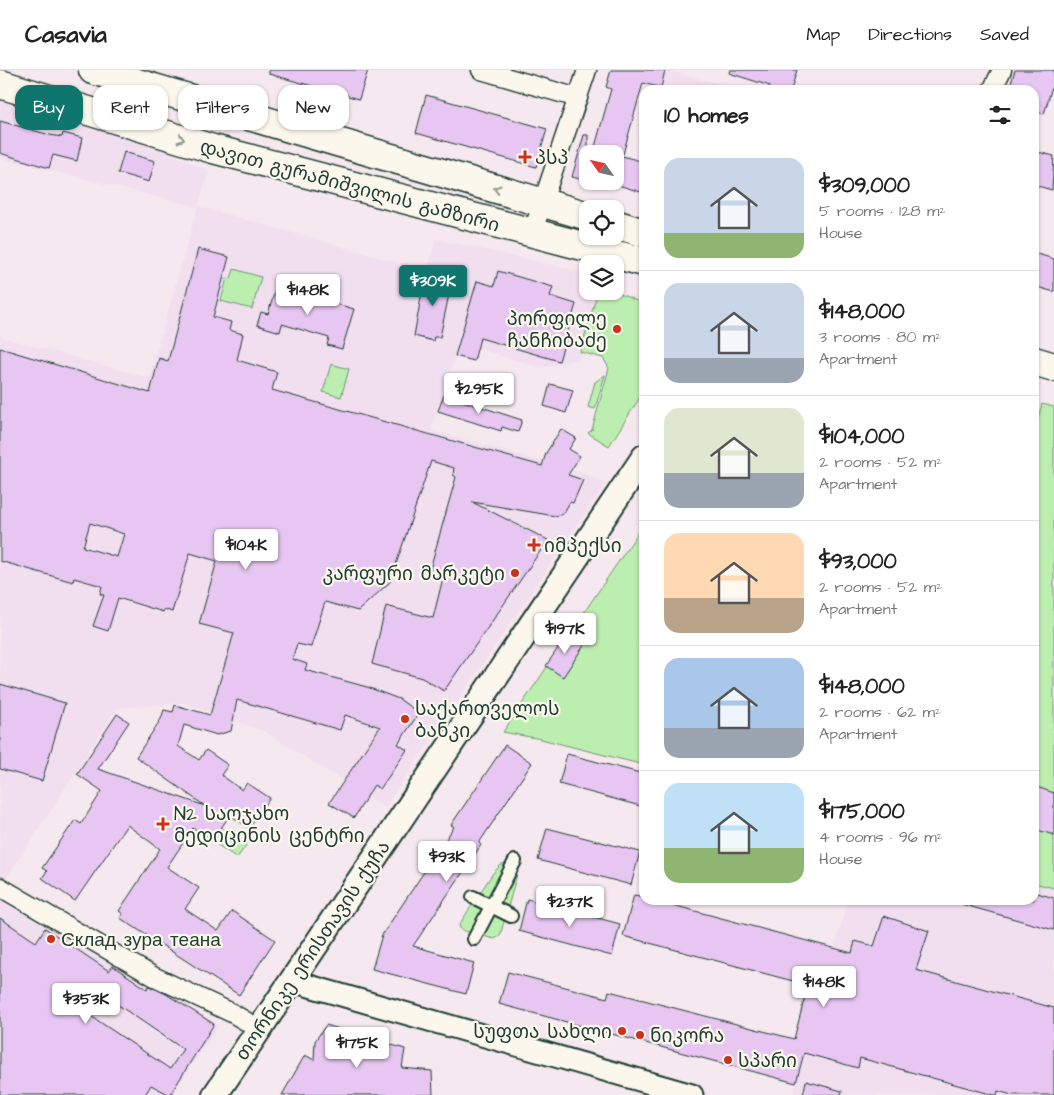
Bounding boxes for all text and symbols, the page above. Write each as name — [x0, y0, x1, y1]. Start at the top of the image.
text: Casavia — [25, 18, 107, 52]
text: Map — [806, 22, 840, 47]
text: Directions — [868, 22, 952, 47]
text: Saved — [980, 22, 1029, 47]
chip: Buy — [15, 85, 83, 130]
chip: Rent — [93, 85, 168, 130]
chip: Filters — [178, 85, 268, 130]
chip: New — [278, 85, 349, 130]
text: 10 homes — [664, 101, 749, 130]
icon: filters — [986, 101, 1014, 129]
one-way arrow — [176, 133, 184, 143]
street label: დავით გურამიშვილის გამზირი — [197, 133, 502, 239]
place label: პსპ — [535, 145, 568, 172]
north arrow — [579, 145, 624, 190]
map controls — [579, 145, 624, 300]
marker: პსპ — [519, 151, 531, 163]
text: $309,000 — [819, 171, 910, 200]
icon: home — [704, 178, 764, 238]
one-way arrow — [493, 185, 501, 195]
button: locate — [579, 200, 624, 245]
text: 5 rooms · 128 m² — [819, 200, 946, 222]
text: House — [819, 222, 863, 244]
button: layers — [579, 255, 624, 300]
pin: $309K — [398, 264, 468, 307]
text: $309K — [410, 270, 456, 292]
pin: $148K — [273, 274, 343, 316]
text: $148K — [287, 279, 329, 301]
text: $148,000 — [819, 297, 905, 326]
icon: home — [704, 303, 764, 363]
place label: პორფილე ჩანჩიბაძე — [507, 306, 607, 355]
marker: პორფილე ჩანჩიბაძე — [611, 323, 623, 335]
text: 3 rooms · 80 m² — [819, 326, 941, 348]
text: Apartment — [819, 348, 897, 370]
pin: $295K — [444, 372, 514, 415]
text: $295K — [455, 378, 503, 400]
text: $104,000 — [819, 422, 904, 451]
icon: home — [704, 428, 764, 488]
text: 2 rooms · 52 m² — [819, 451, 942, 473]
text: Apartment — [819, 473, 897, 495]
pin: $104K — [211, 528, 281, 571]
place label: იმპექსი — [544, 533, 622, 560]
text: $104K — [225, 534, 267, 556]
marker: იმპექსი — [528, 539, 540, 551]
text: $93,000 — [819, 547, 897, 576]
icon: home — [704, 553, 764, 613]
place label: კარფური მარკეტი — [322, 561, 505, 588]
marker: კარფური მარკეტი — [509, 567, 521, 579]
text: 2 rooms · 52 m² — [819, 576, 942, 598]
text: Apartment — [819, 598, 897, 620]
pin: $197K — [530, 612, 600, 655]
text: $197K — [545, 618, 585, 640]
text: $148,000 — [819, 672, 905, 701]
icon: home — [704, 678, 764, 738]
place label: საქართველოს ბანკი — [415, 696, 560, 745]
text: 2 rooms · 62 m² — [819, 701, 941, 723]
marker: საქართველოს ბანკი — [399, 713, 411, 725]
text: Apartment — [819, 723, 897, 745]
text: $175,000 — [819, 797, 905, 826]
place label: N2 საოჯახო მედიცინის ცენტრი — [174, 801, 365, 850]
icon: home — [704, 803, 764, 863]
marker: N2 საოჯახო მედიცინის ცენტრი — [156, 817, 170, 831]
text: 4 rooms · 96 m² — [819, 826, 943, 848]
street label: თორნიკე ერისთავის ქუჩა — [229, 836, 397, 1066]
pin: $93K — [417, 840, 477, 883]
text: $93K — [429, 846, 465, 868]
text: House — [819, 848, 863, 870]
pin: $237K — [535, 886, 605, 928]
text: $237K — [547, 891, 593, 913]
place label: Склад зура теана — [61, 927, 221, 954]
marker: Склад зура теана — [45, 933, 57, 945]
pin: $148K — [789, 966, 859, 1008]
text: $148K — [803, 971, 845, 993]
pin: $353K — [51, 982, 121, 1025]
text: $353K — [63, 988, 109, 1010]
place label: სუფთა სახლი — [473, 1019, 612, 1046]
place label: ნიკორა — [650, 1023, 724, 1050]
marker: სუფთა სახლი — [616, 1025, 628, 1037]
pin: $175K — [322, 1026, 392, 1069]
marker: ნიკორა — [634, 1029, 646, 1041]
text: $175K — [336, 1032, 378, 1054]
place label: სპარი — [738, 1048, 797, 1075]
marker: სპარი — [722, 1054, 734, 1066]

